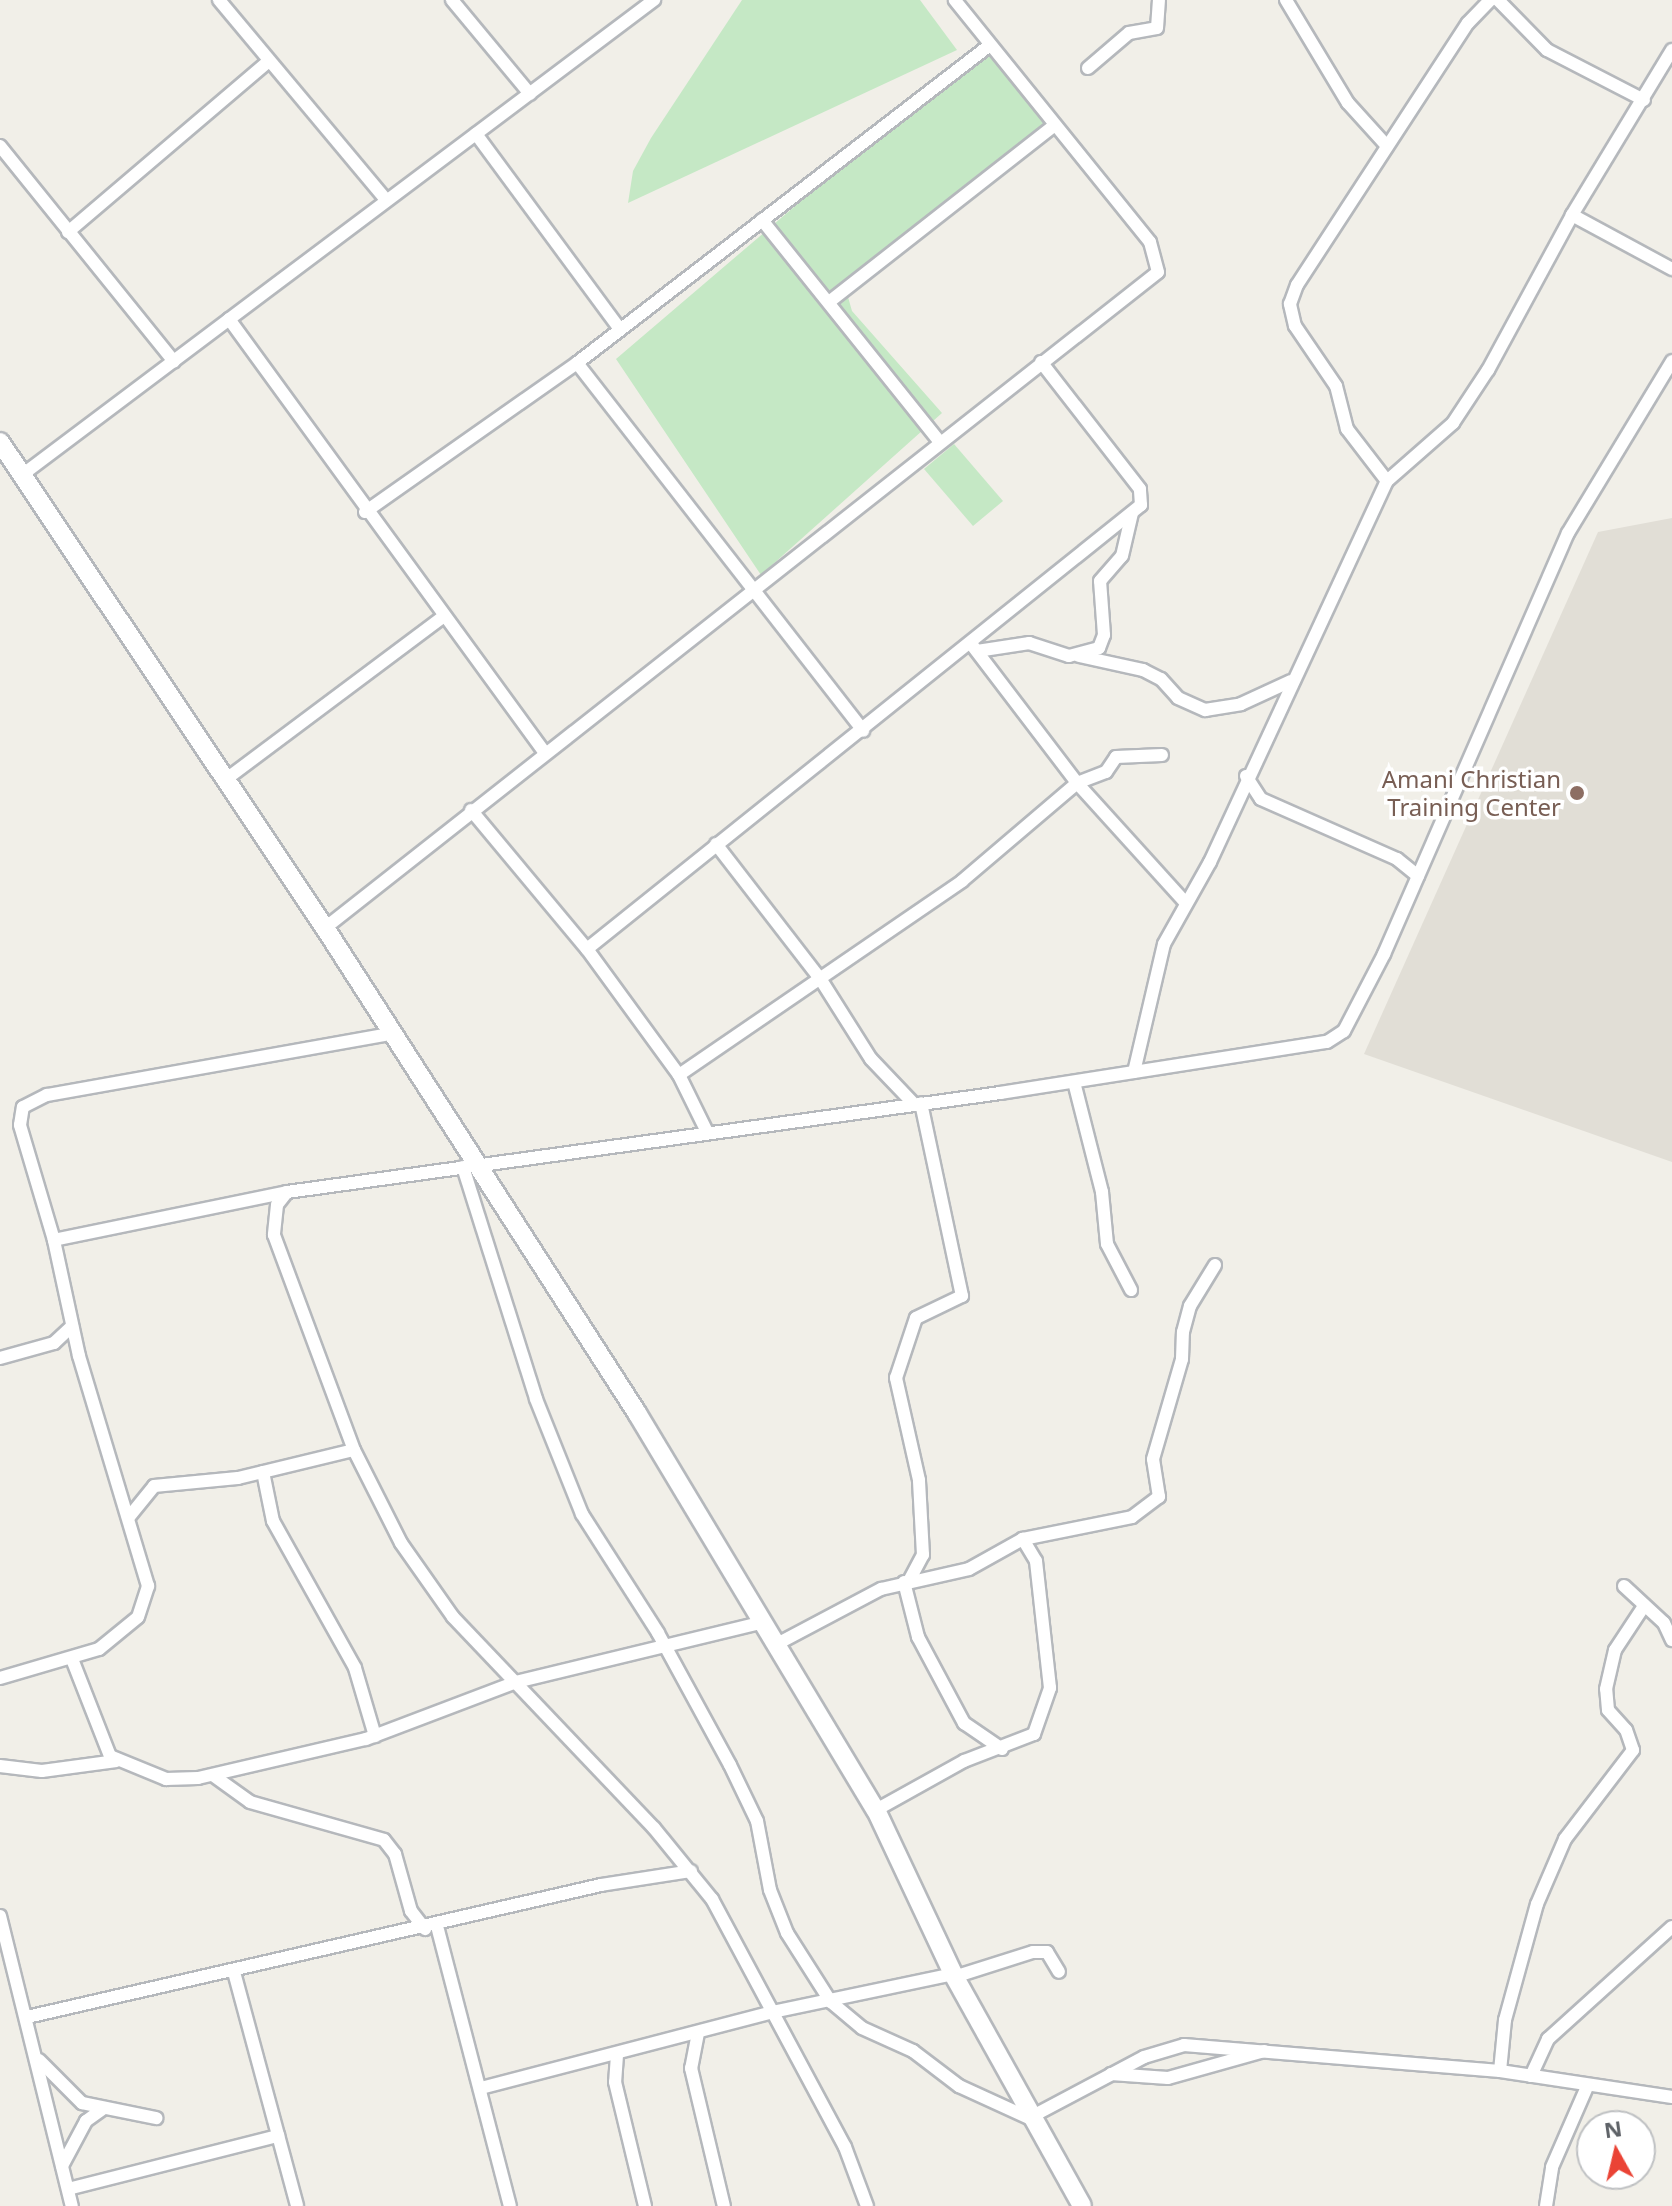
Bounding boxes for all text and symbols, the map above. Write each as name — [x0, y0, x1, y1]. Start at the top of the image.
place label: Amani Christian Training Center — [1382, 765, 1561, 821]
marker: Amani Christian Training Center — [1568, 784, 1586, 802]
north arrow — [1576, 2110, 1656, 2190]
text: N — [1602, 2112, 1624, 2144]

